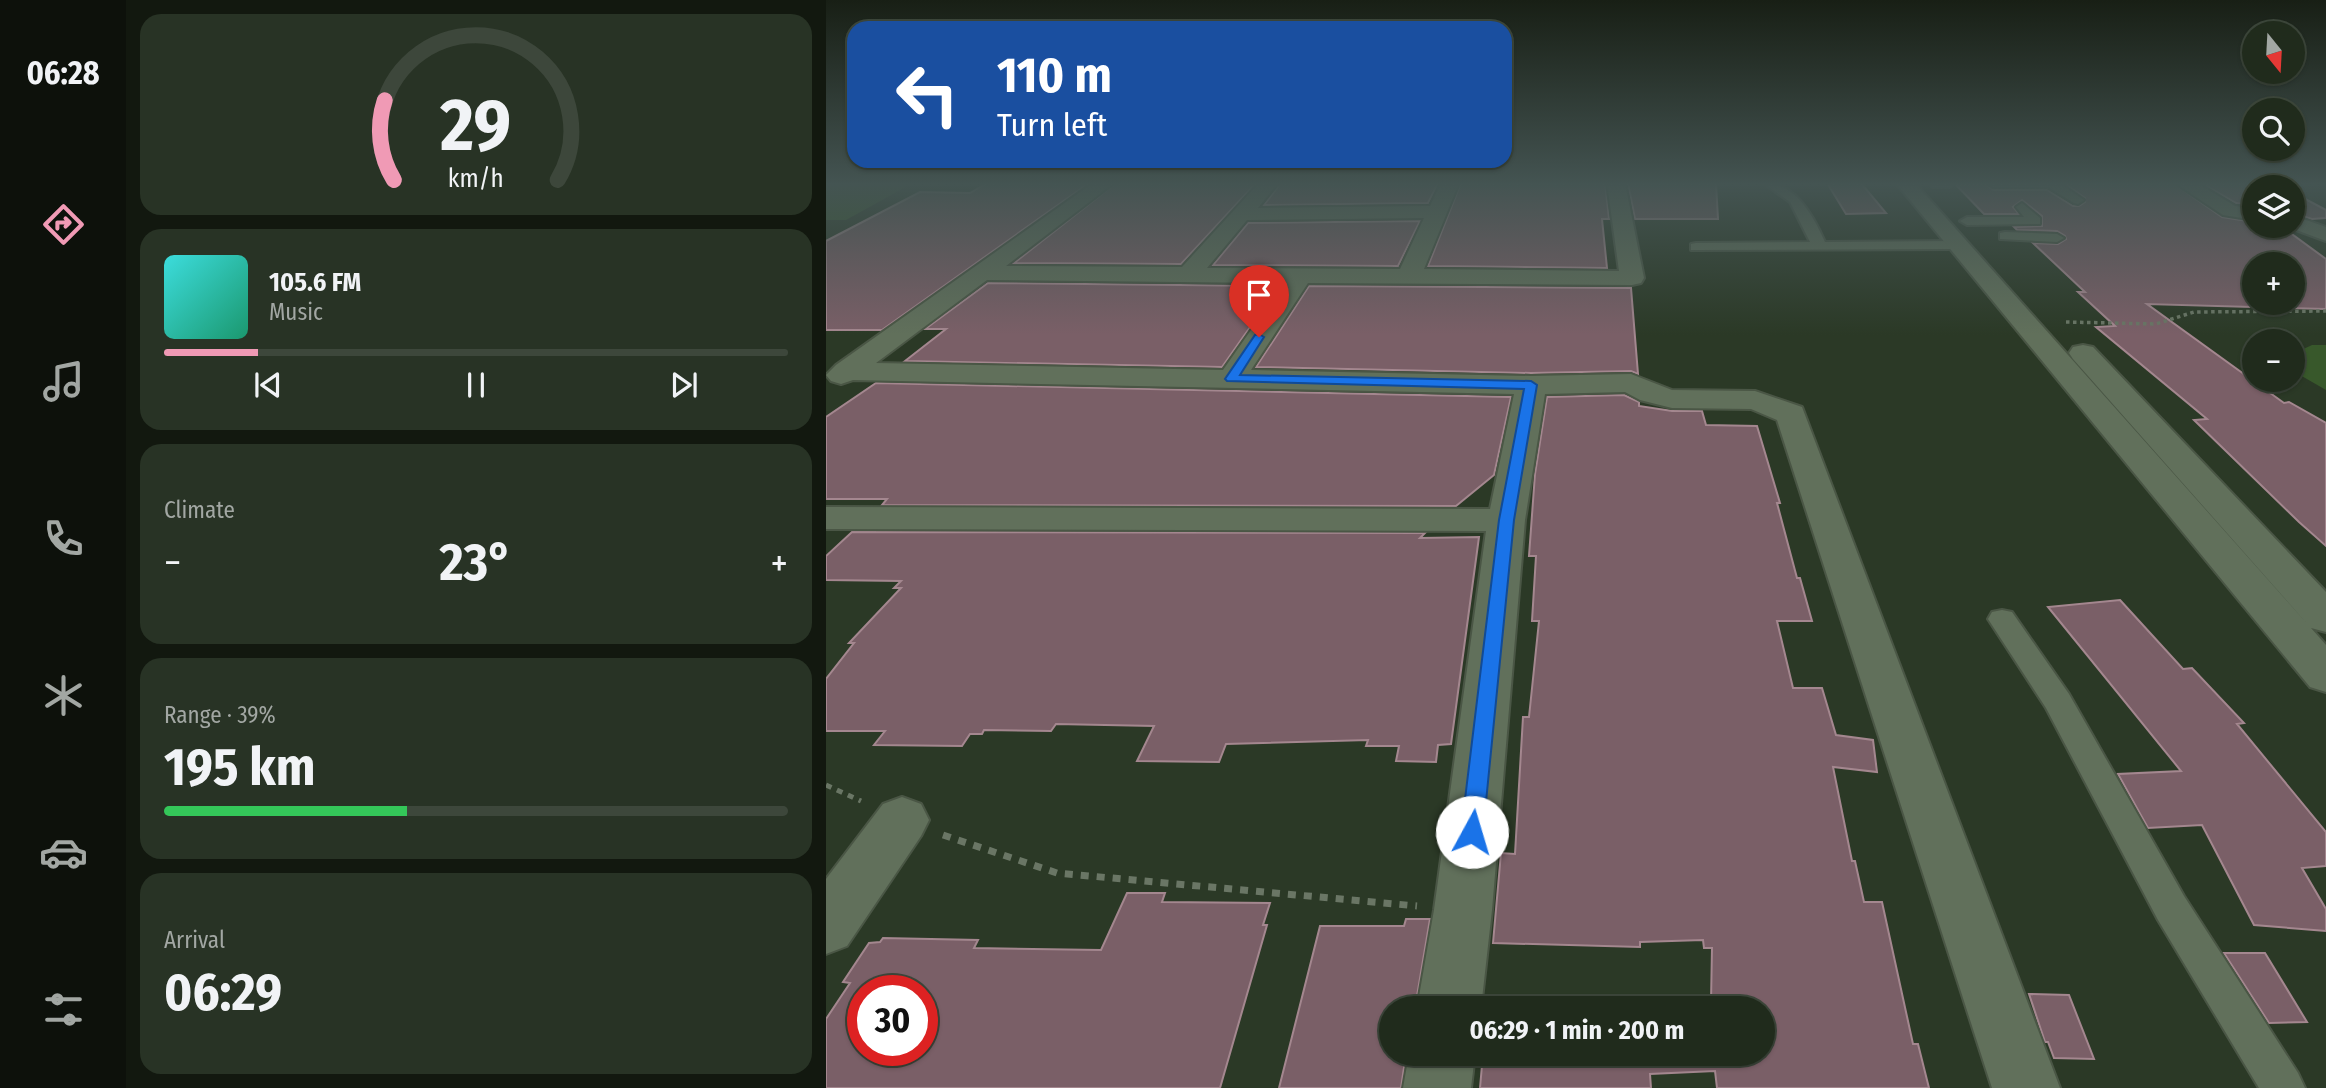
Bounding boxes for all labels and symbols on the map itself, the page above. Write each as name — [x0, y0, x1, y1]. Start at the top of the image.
north arrow — [2242, 21, 2305, 84]
pin — [1229, 265, 1289, 337]
position arrow — [1435, 795, 1509, 869]
speed limit sign: 30 — [847, 975, 938, 1066]

